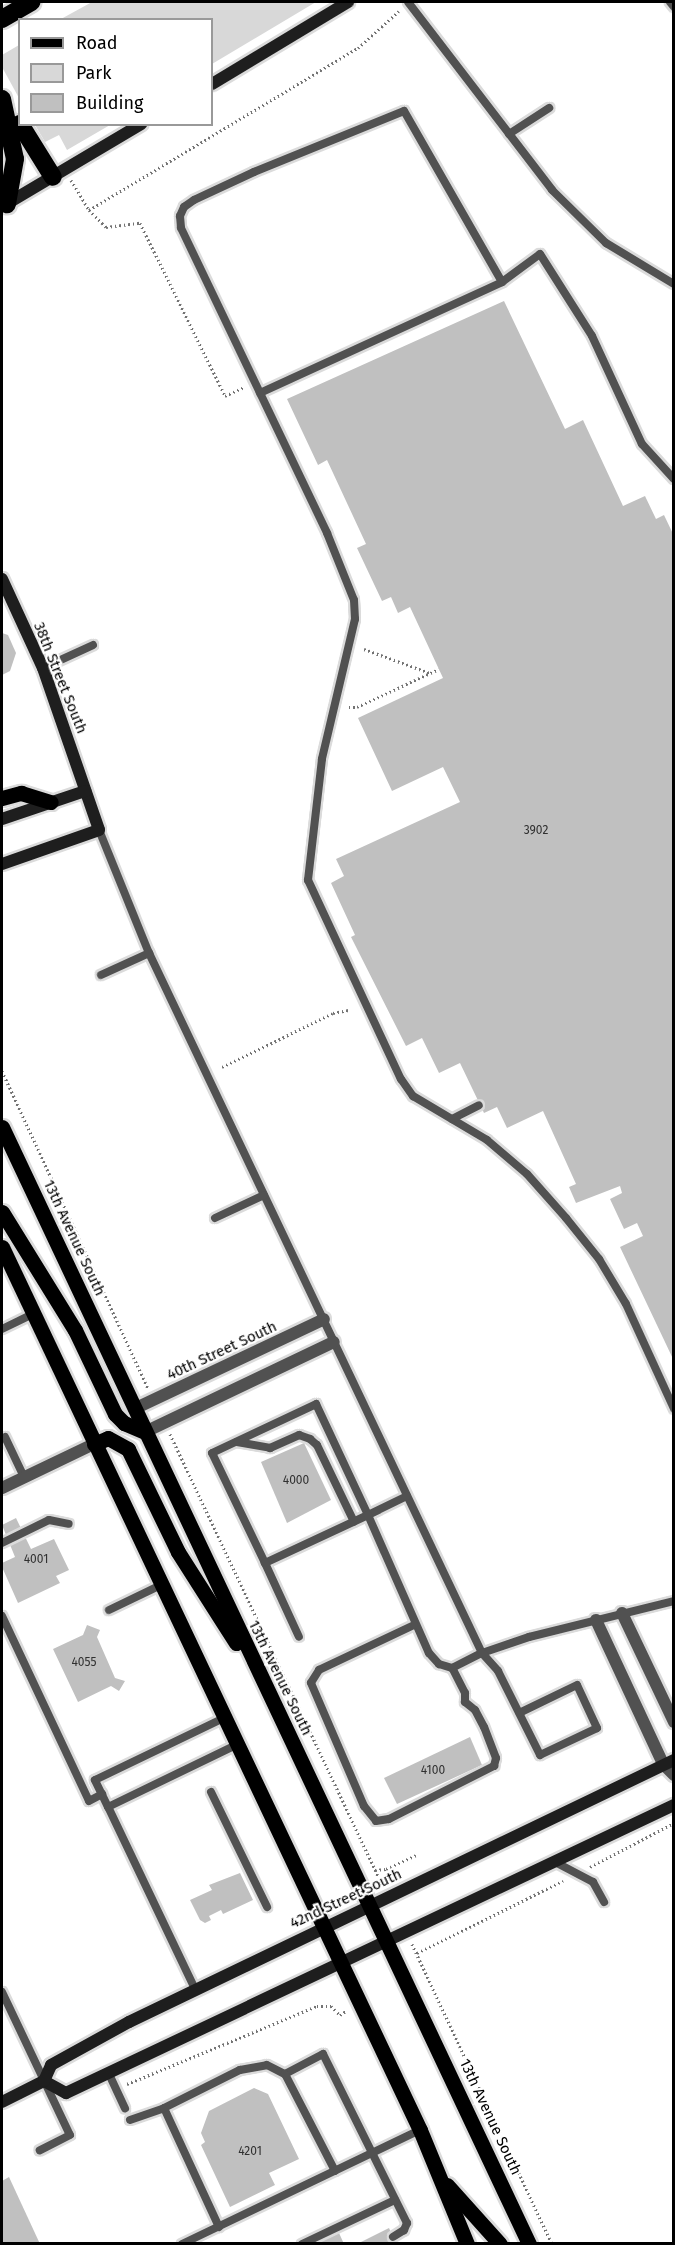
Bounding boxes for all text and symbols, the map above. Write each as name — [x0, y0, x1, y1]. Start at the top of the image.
legend — [18, 18, 213, 126]
text: Road — [76, 32, 118, 54]
text: Park — [76, 62, 111, 84]
text: Building — [76, 92, 143, 114]
street label: 38th Street South — [29, 620, 91, 736]
house number: 3902 — [524, 824, 548, 838]
street label: 13th Avenue South — [39, 1177, 109, 1299]
street label: 40th Street South — [164, 1318, 280, 1384]
house number: 4000 — [283, 1474, 309, 1488]
house number: 4001 — [24, 1553, 48, 1567]
street label: 13th Avenue South — [244, 1618, 316, 1738]
house number: 4055 — [71, 1656, 97, 1670]
house number: 4100 — [421, 1764, 445, 1778]
street label: 42nd Street South — [287, 1865, 405, 1933]
street label: 13th Avenue South — [455, 2056, 525, 2178]
house number: 4201 — [238, 2145, 262, 2159]

